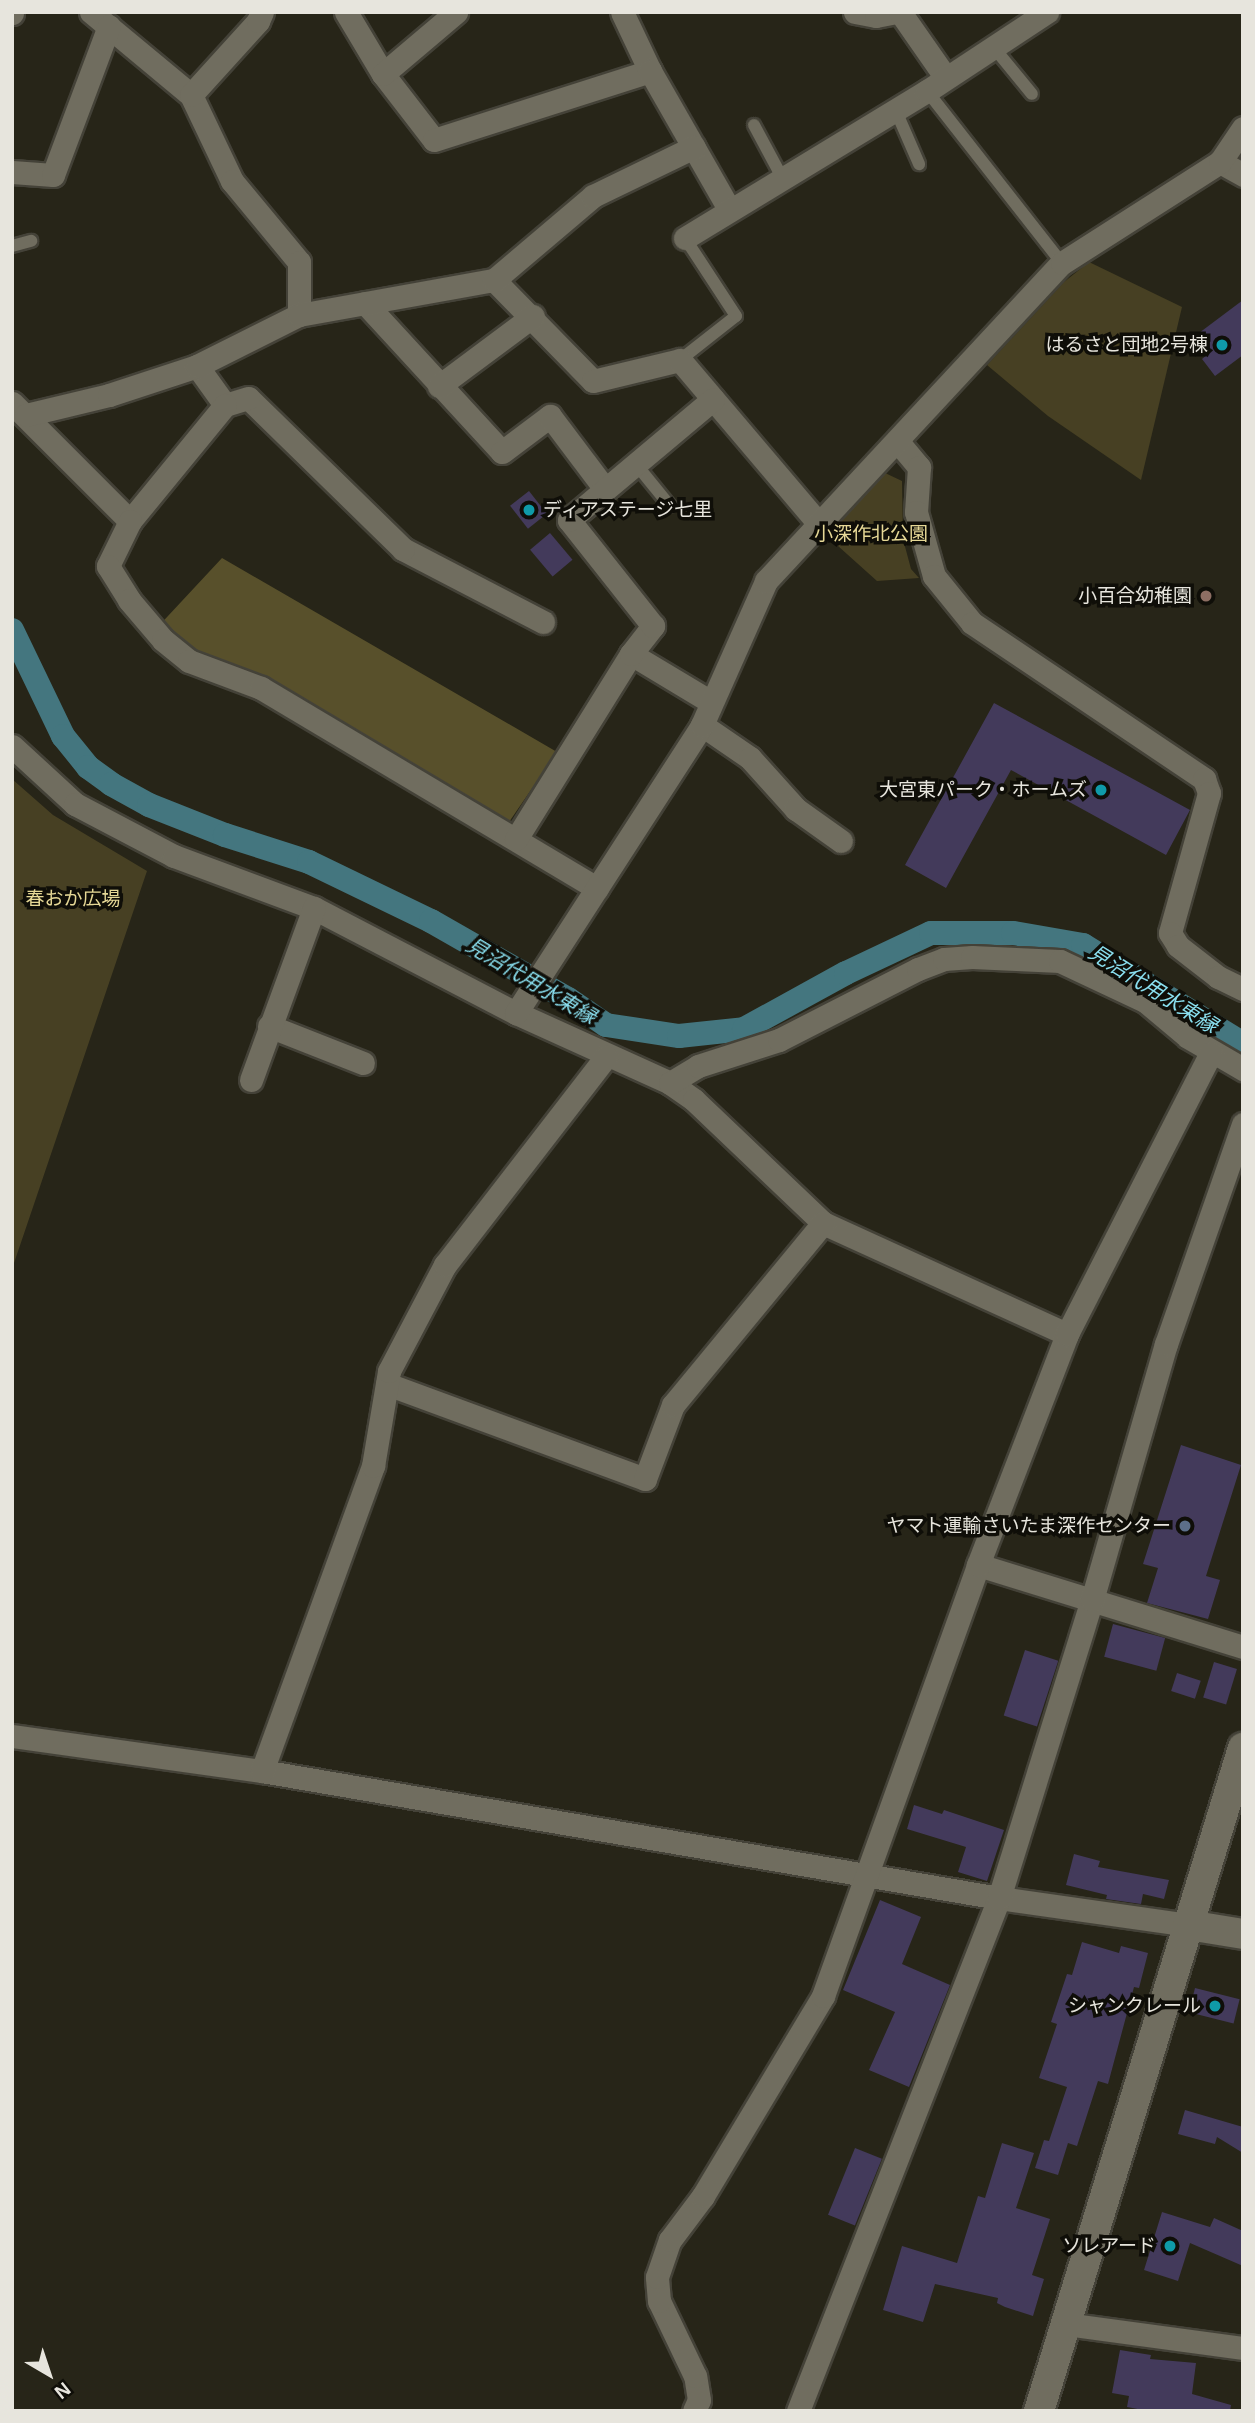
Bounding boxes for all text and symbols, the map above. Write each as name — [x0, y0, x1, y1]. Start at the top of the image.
place label: はるさと団地2号棟 — [1045, 334, 1208, 356]
marker: はるさと団地2号棟 — [1214, 337, 1230, 353]
place label: ディアステージ七里 — [543, 499, 714, 521]
marker: ディアステージ七里 — [521, 502, 537, 518]
park label: 小深作北公園 — [814, 523, 928, 545]
place label: 小百合幼稚園 — [1078, 585, 1192, 607]
marker: 小百合幼稚園 — [1198, 588, 1214, 604]
place label: 大宮東パーク・ホームズ — [878, 779, 1087, 801]
marker: 大宮東パーク・ホームズ — [1093, 782, 1109, 798]
park label: 春おか広場 — [26, 888, 120, 910]
water label: 見沼代用水東縁 — [462, 932, 600, 1030]
water label: 見沼代用水東縁 — [1084, 939, 1222, 1039]
place label: ヤマト運輸さいたま深作センター — [886, 1515, 1171, 1537]
marker: ヤマト運輸さいたま深作センター — [1177, 1518, 1193, 1534]
place label: シャンクレール — [1068, 1995, 1201, 2017]
marker: シャンクレール — [1207, 1998, 1223, 2014]
place label: ソレアード — [1062, 2235, 1156, 2257]
marker: ソレアード — [1162, 2238, 1178, 2254]
north arrow — [14, 2339, 84, 2409]
text: N — [51, 2378, 74, 2403]

